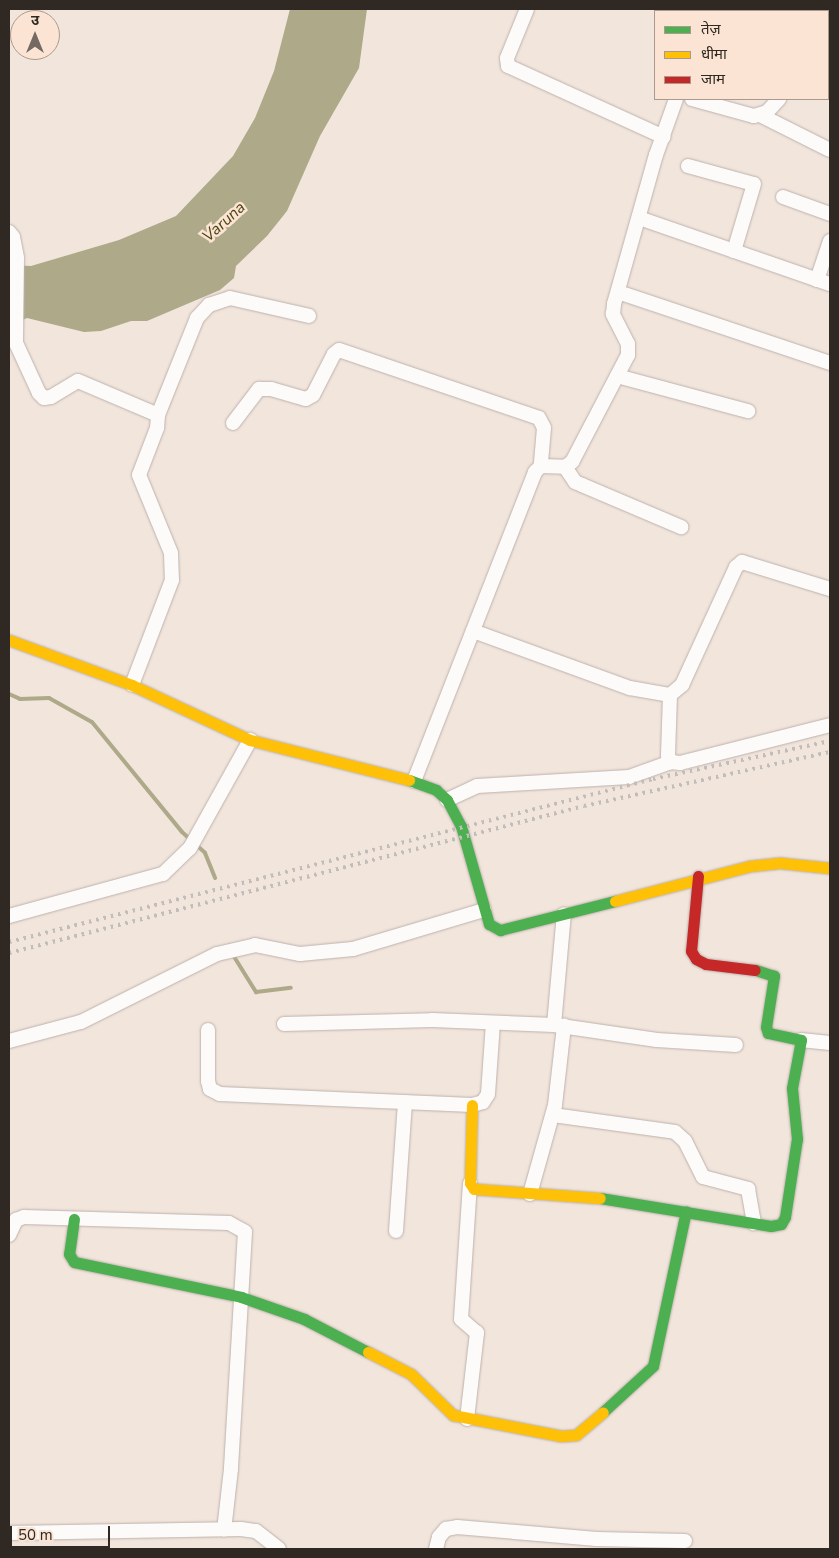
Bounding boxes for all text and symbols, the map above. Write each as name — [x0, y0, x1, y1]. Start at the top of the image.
north arrow — [10, 10, 60, 60]
legend — [654, 10, 829, 100]
text: उ — [31, 11, 39, 30]
text: तेज़ — [701, 19, 721, 39]
text: धीमा — [701, 44, 727, 64]
text: जाम — [701, 69, 725, 89]
water label: Varuna — [199, 198, 249, 246]
scale bar — [12, 1516, 112, 1548]
text: 50 m — [18, 1525, 53, 1545]

